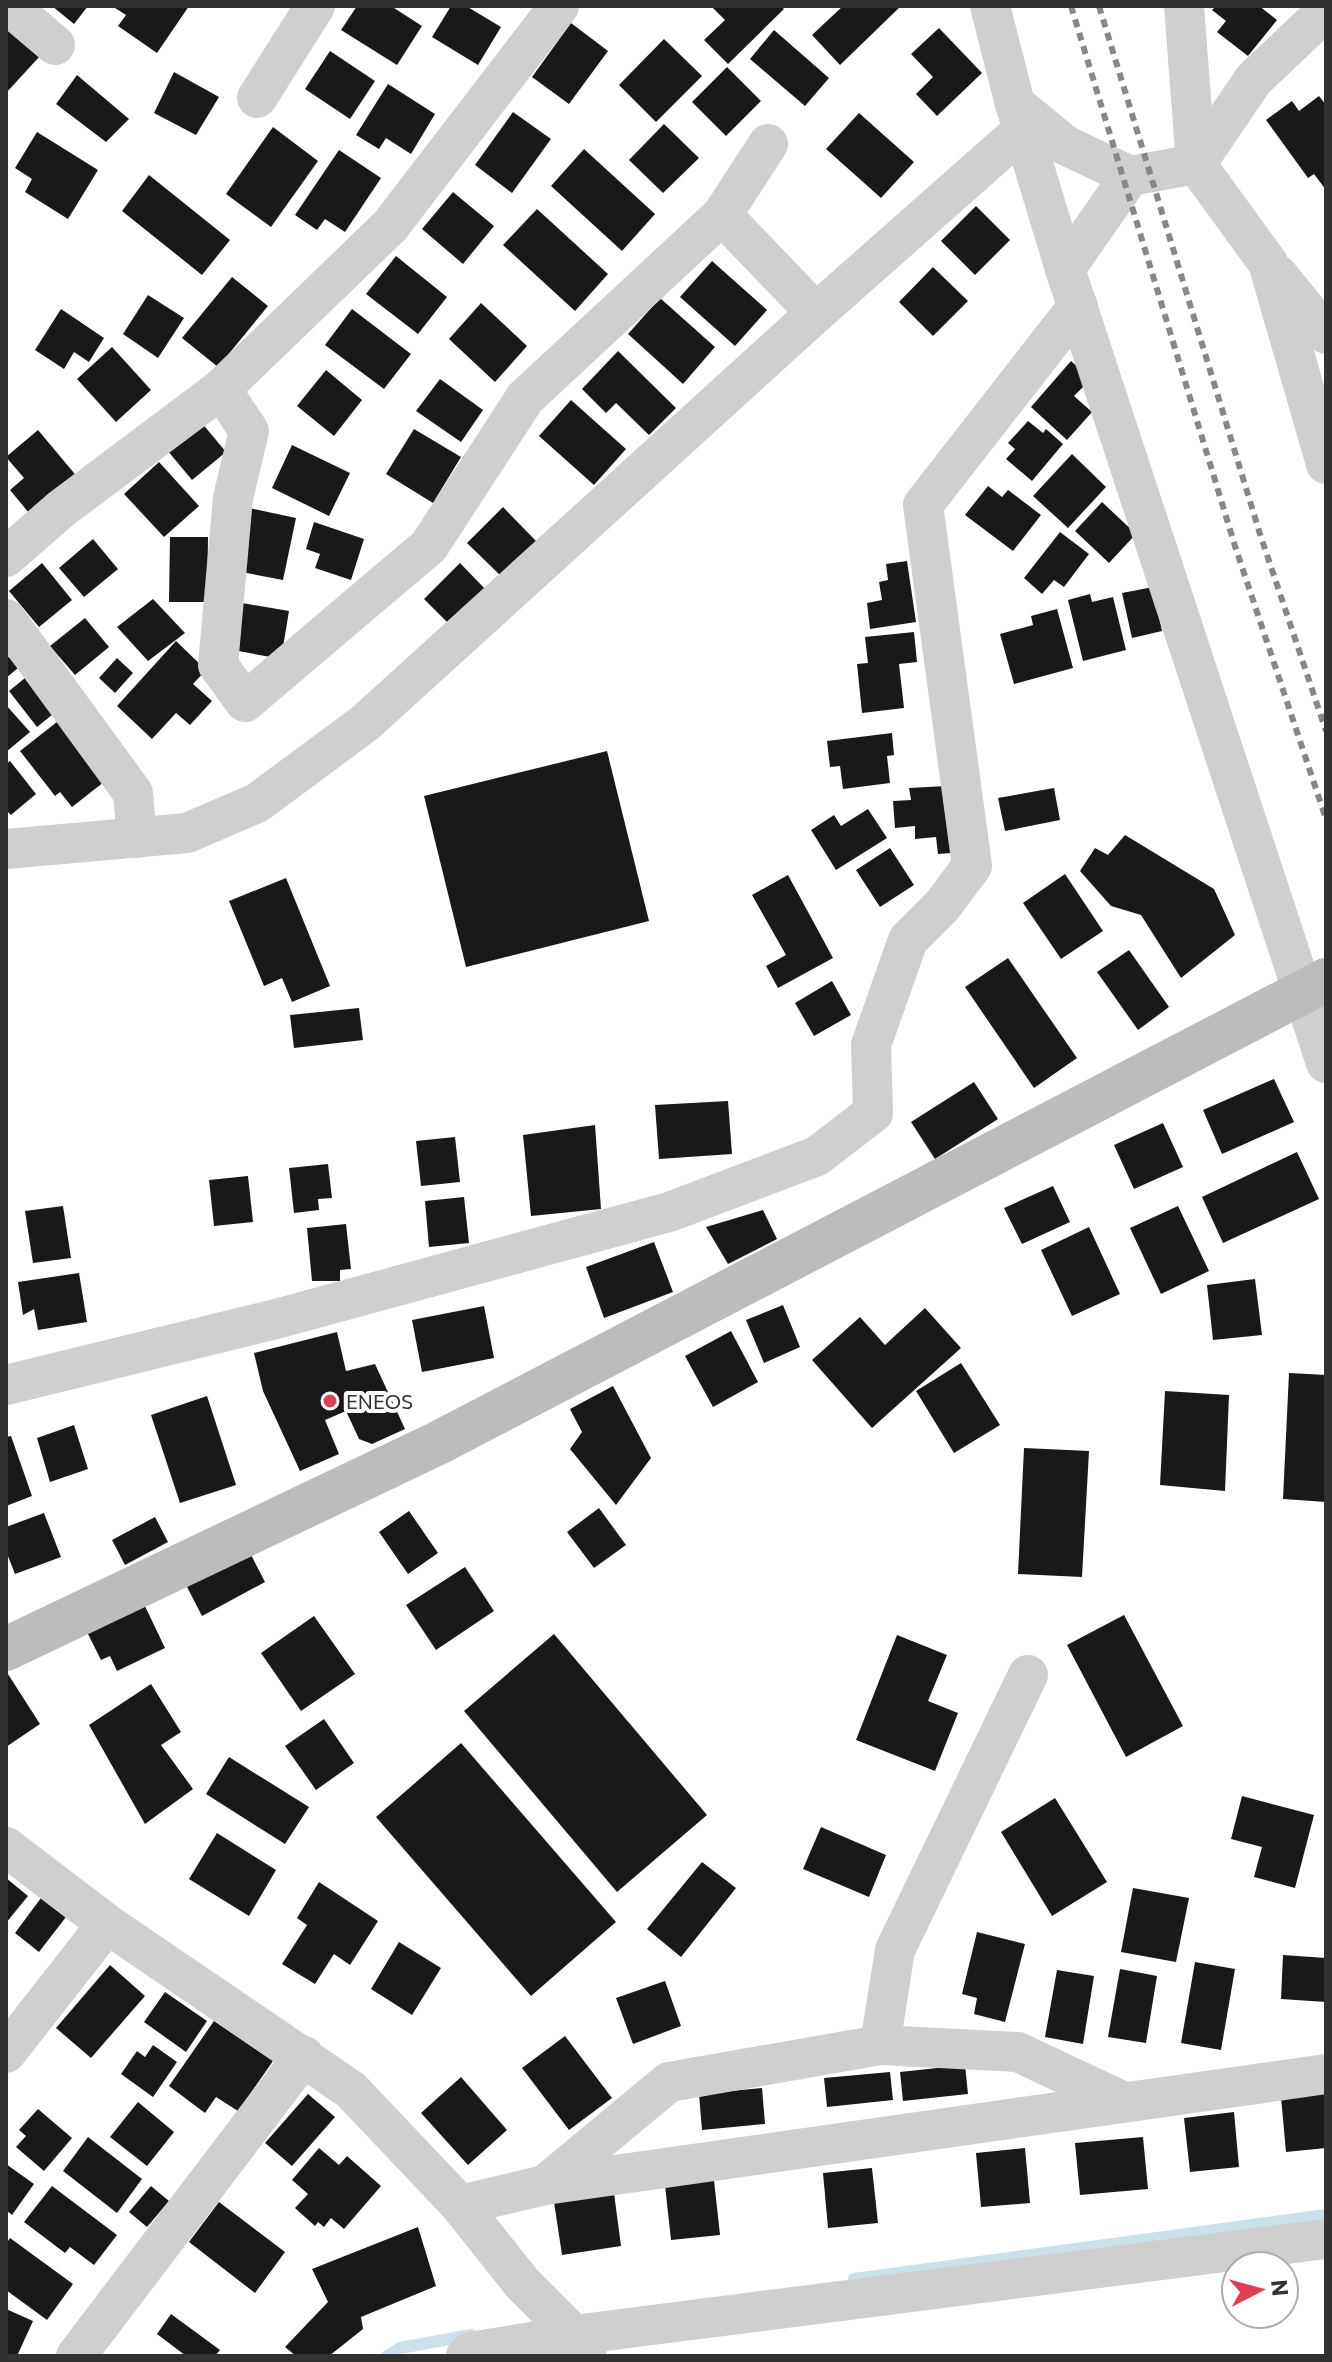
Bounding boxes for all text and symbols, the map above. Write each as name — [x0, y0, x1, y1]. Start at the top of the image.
place label: ENEOS — [346, 1389, 413, 1413]
marker: ENEOS — [321, 1392, 339, 1410]
north arrow — [1220, 2250, 1300, 2330]
text: N — [1266, 2278, 1295, 2297]

